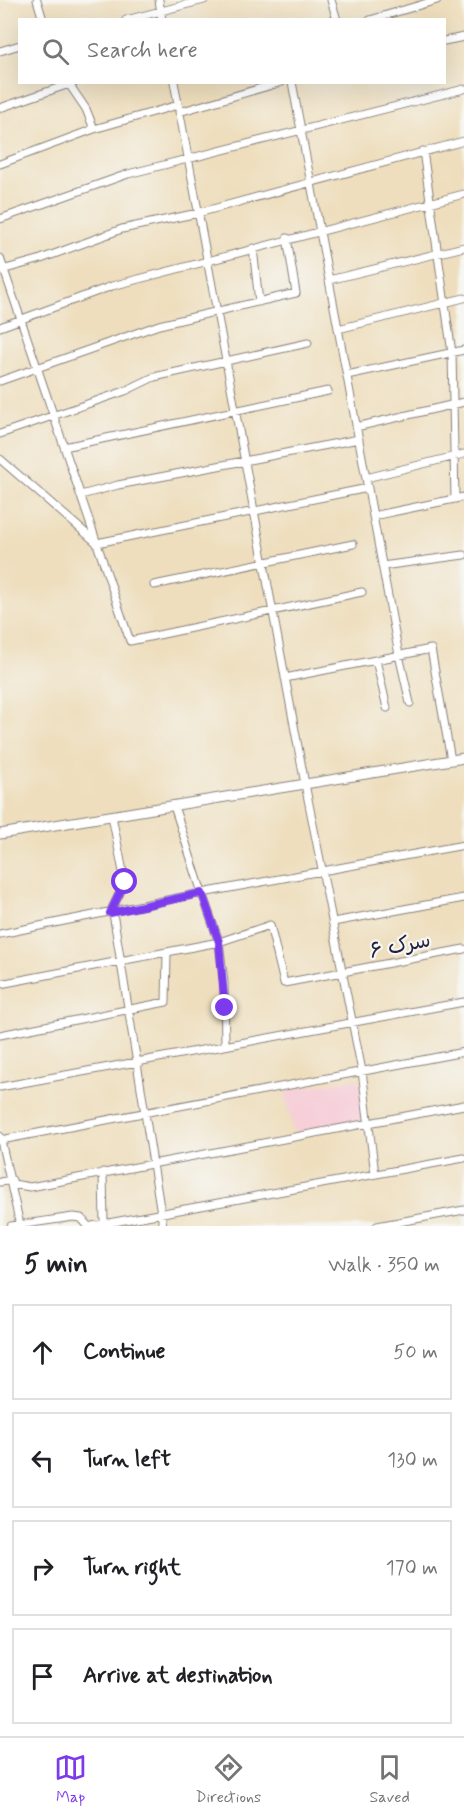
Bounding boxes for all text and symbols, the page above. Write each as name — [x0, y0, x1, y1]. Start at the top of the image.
search box — [18, 18, 446, 84]
icon: search — [39, 35, 72, 68]
text: Search here — [87, 37, 198, 65]
route start — [111, 868, 137, 894]
street label: سرک ۶ — [367, 926, 433, 966]
route end — [211, 994, 237, 1020]
text: 5 min — [24, 1248, 88, 1282]
text: Walk · 350 m — [328, 1252, 440, 1279]
icon: ahead — [26, 1336, 59, 1369]
text: Continue — [83, 1338, 165, 1366]
text: 50 m — [393, 1339, 438, 1366]
icon: left — [26, 1444, 59, 1477]
text: Turn left — [83, 1446, 171, 1474]
text: 130 m — [387, 1447, 438, 1474]
icon: right — [26, 1552, 59, 1585]
text: Turn right — [83, 1554, 181, 1582]
text: 170 m — [386, 1555, 438, 1582]
icon: arrive — [26, 1660, 59, 1693]
text: Arrive at destination — [83, 1662, 273, 1690]
tab: Map — [54, 1751, 87, 1808]
tab: Directions — [195, 1751, 261, 1808]
tab: Saved — [369, 1751, 410, 1808]

